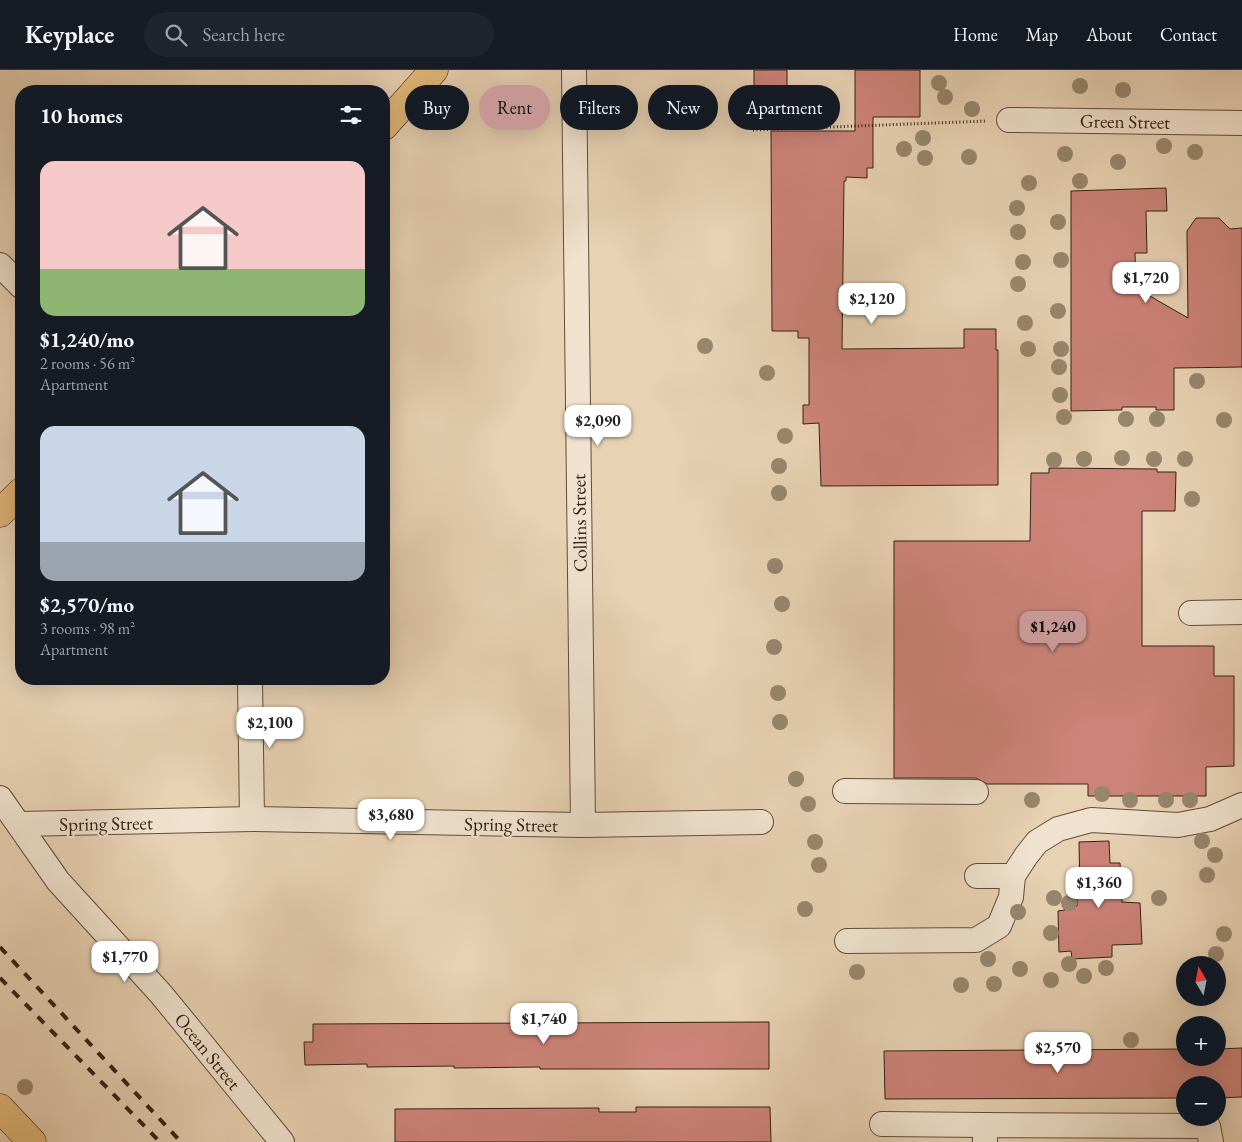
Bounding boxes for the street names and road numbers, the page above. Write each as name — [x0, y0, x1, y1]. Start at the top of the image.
street label: Green Street — [1080, 108, 1170, 135]
street label: Collins Street — [566, 474, 593, 572]
street label: Spring Street — [59, 810, 153, 837]
street label: Spring Street — [464, 811, 558, 838]
street label: Ocean Street — [169, 1008, 246, 1095]

